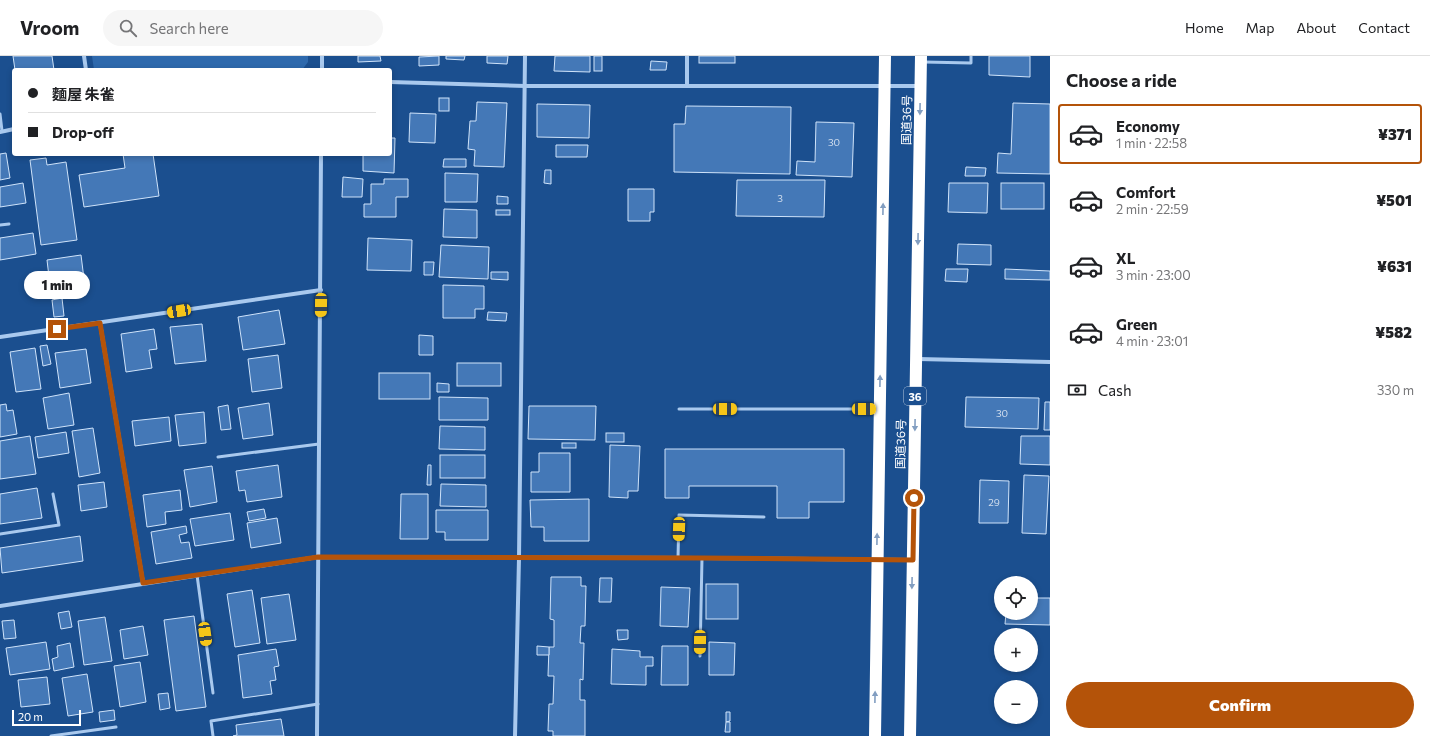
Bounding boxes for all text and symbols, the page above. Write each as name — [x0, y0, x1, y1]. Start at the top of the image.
search box — [103, 10, 383, 46]
text: Vroom — [20, 16, 79, 39]
icon: search — [117, 17, 139, 39]
text: Search here — [149, 19, 229, 37]
text: Home — [1185, 19, 1224, 36]
text: Map — [1246, 19, 1274, 36]
text: About — [1296, 19, 1336, 36]
text: Contact — [1358, 19, 1410, 36]
text: Choose a ride — [1066, 69, 1177, 91]
text: 麵屋 朱雀 — [52, 85, 115, 103]
street label: 国道36号 — [899, 95, 913, 145]
one-way arrow — [917, 103, 923, 116]
icon: car — [1068, 116, 1104, 152]
text: Economy — [1116, 117, 1180, 135]
text: Drop-off — [52, 123, 114, 141]
text: ¥371 — [1378, 125, 1412, 143]
text: 1 min · 22:58 — [1116, 135, 1187, 151]
house number: 30 — [828, 136, 840, 148]
icon: car — [1068, 182, 1104, 218]
text: Comfort — [1116, 183, 1176, 201]
text: ¥501 — [1376, 191, 1412, 209]
house number: 3 — [777, 192, 783, 204]
text: 2 min · 22:59 — [1116, 201, 1189, 217]
one-way arrow — [880, 202, 886, 215]
one-way arrow — [915, 233, 921, 246]
icon: car — [1068, 248, 1104, 284]
text: XL — [1116, 249, 1135, 267]
text: ¥631 — [1377, 257, 1412, 275]
text: 3 min · 23:00 — [1116, 267, 1191, 283]
callout: 1 min — [24, 271, 90, 299]
text: 1 min — [41, 277, 73, 293]
car — [315, 293, 327, 317]
car — [166, 303, 192, 319]
icon: car — [1068, 314, 1104, 350]
text: Green — [1116, 315, 1157, 333]
route end — [48, 320, 66, 338]
text: ¥582 — [1375, 323, 1412, 341]
text: 4 min · 23:01 — [1116, 333, 1188, 349]
one-way arrow — [877, 374, 883, 387]
icon: cash — [1066, 379, 1088, 401]
text: Cash — [1098, 381, 1132, 399]
text: 330 m — [1377, 382, 1414, 398]
road number: 36 — [904, 387, 926, 405]
car — [713, 403, 737, 415]
car — [852, 403, 876, 415]
house number: 30 — [996, 407, 1008, 419]
street label: 国道36号 — [893, 419, 907, 469]
one-way arrow — [912, 419, 918, 432]
route start — [905, 489, 923, 507]
house number: 29 — [988, 496, 1000, 508]
car — [673, 517, 685, 541]
one-way arrow — [874, 533, 881, 545]
map controls — [994, 576, 1038, 724]
button: locate — [994, 576, 1038, 620]
one-way arrow — [909, 577, 915, 590]
car — [197, 621, 213, 647]
button: + — [994, 628, 1038, 672]
car — [694, 630, 706, 654]
button: − — [994, 680, 1038, 724]
button: Confirm — [1066, 682, 1414, 728]
one-way arrow — [872, 690, 878, 703]
scale bar — [12, 708, 81, 727]
text: 20 m — [18, 710, 43, 723]

